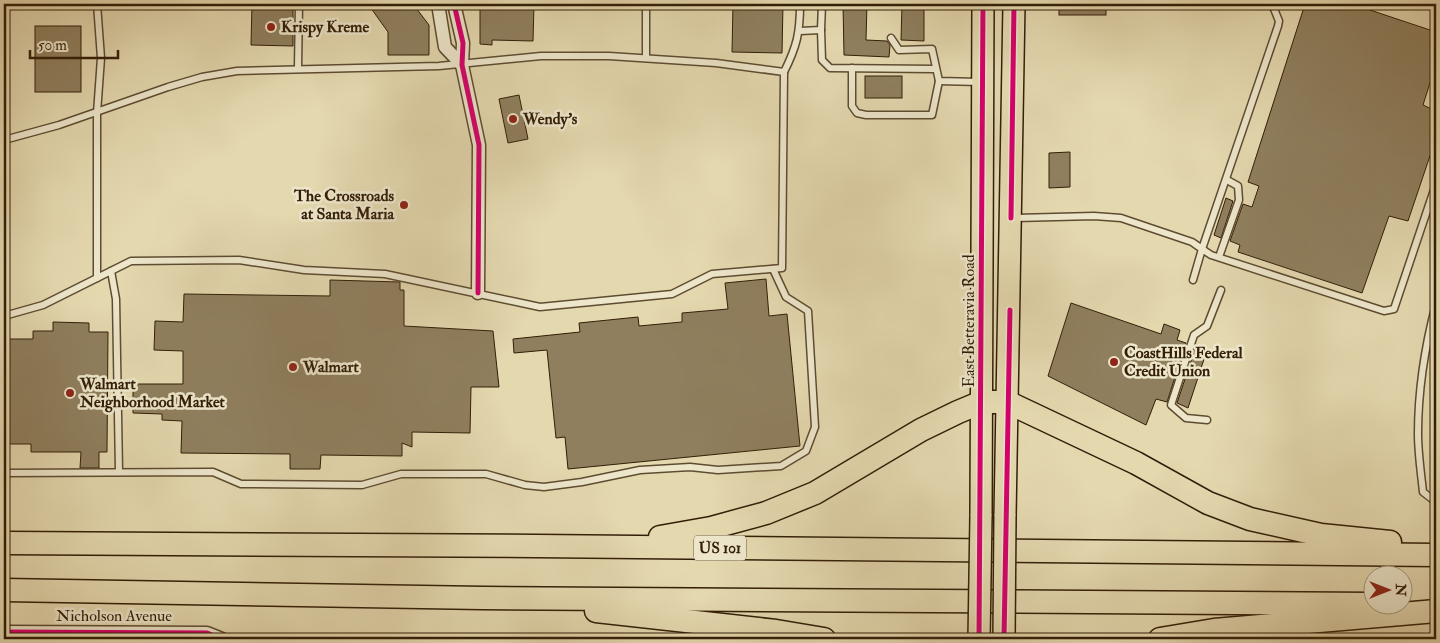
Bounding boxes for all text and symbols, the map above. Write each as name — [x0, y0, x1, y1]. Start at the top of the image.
place label: Krispy Kreme — [281, 17, 369, 38]
marker: Krispy Kreme — [265, 21, 277, 33]
scale bar — [30, 28, 118, 60]
text: 50 m — [38, 36, 67, 55]
place label: Wendy's — [522, 109, 578, 130]
marker: Wendy's — [507, 113, 519, 125]
place label: The Crossroads at Santa Maria — [293, 186, 395, 224]
marker: The Crossroads at Santa Maria — [398, 199, 410, 211]
street label: East Betteravia Road — [959, 254, 979, 388]
place label: CoastHills Federal Credit Union — [1124, 343, 1244, 381]
marker: CoastHills Federal Credit Union — [1108, 356, 1120, 368]
place label: Walmart — [302, 357, 360, 377]
marker: Walmart — [287, 361, 299, 373]
place label: Walmart Neighborhood Market — [79, 374, 226, 413]
marker: Walmart Neighborhood Market — [64, 387, 76, 399]
road number: US 101 — [694, 536, 746, 560]
north arrow — [1362, 566, 1412, 616]
text: N — [1392, 583, 1409, 597]
street label: Nicholson Avenue — [56, 606, 172, 626]

